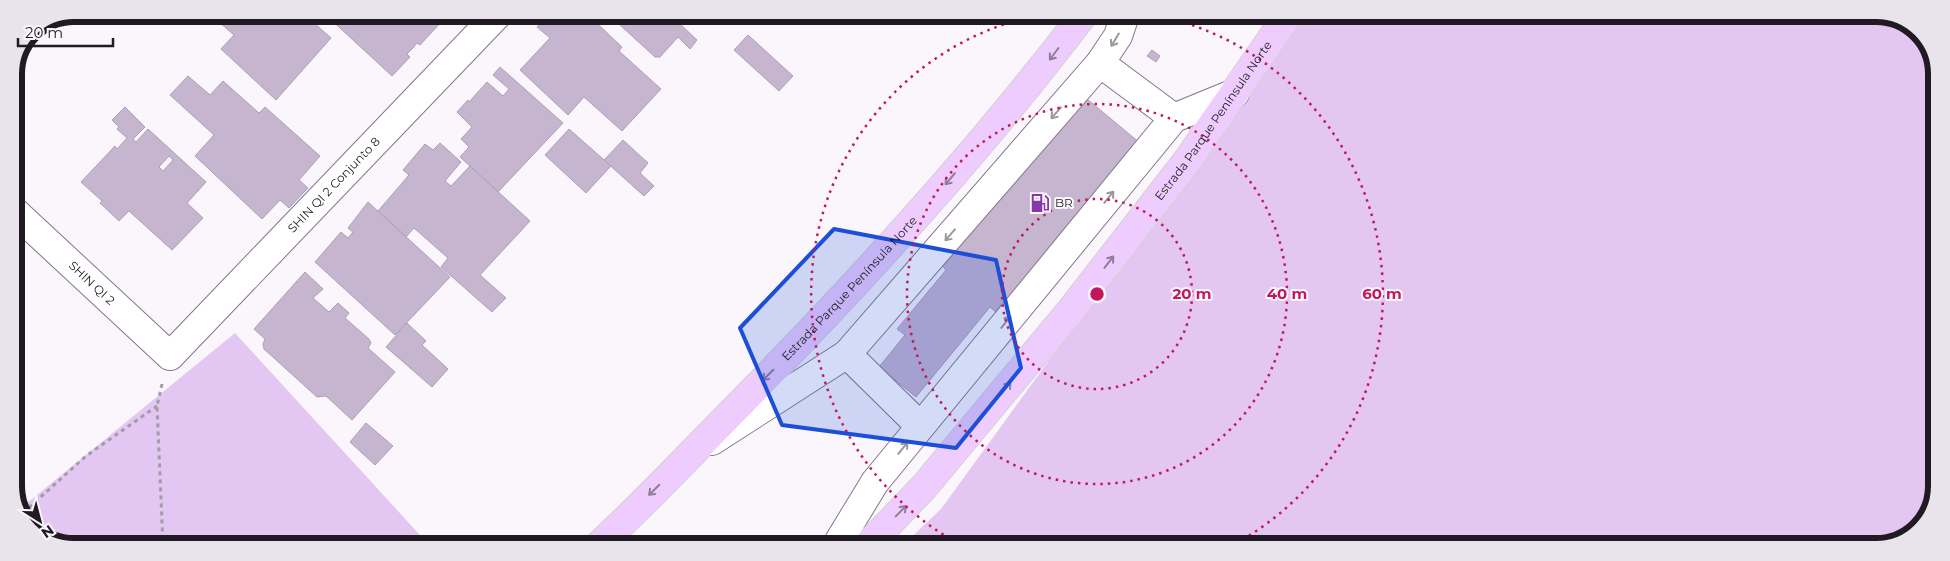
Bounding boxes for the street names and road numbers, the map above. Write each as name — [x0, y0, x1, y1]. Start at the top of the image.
street label: Estrada Parque Península Norte — [1151, 38, 1275, 203]
street label: SHIN QI 2 Conjunto 8 — [284, 133, 383, 236]
street label: Estrada Parque Península Norte — [778, 213, 920, 364]
street label: SHIN QI 2 — [66, 258, 118, 308]

